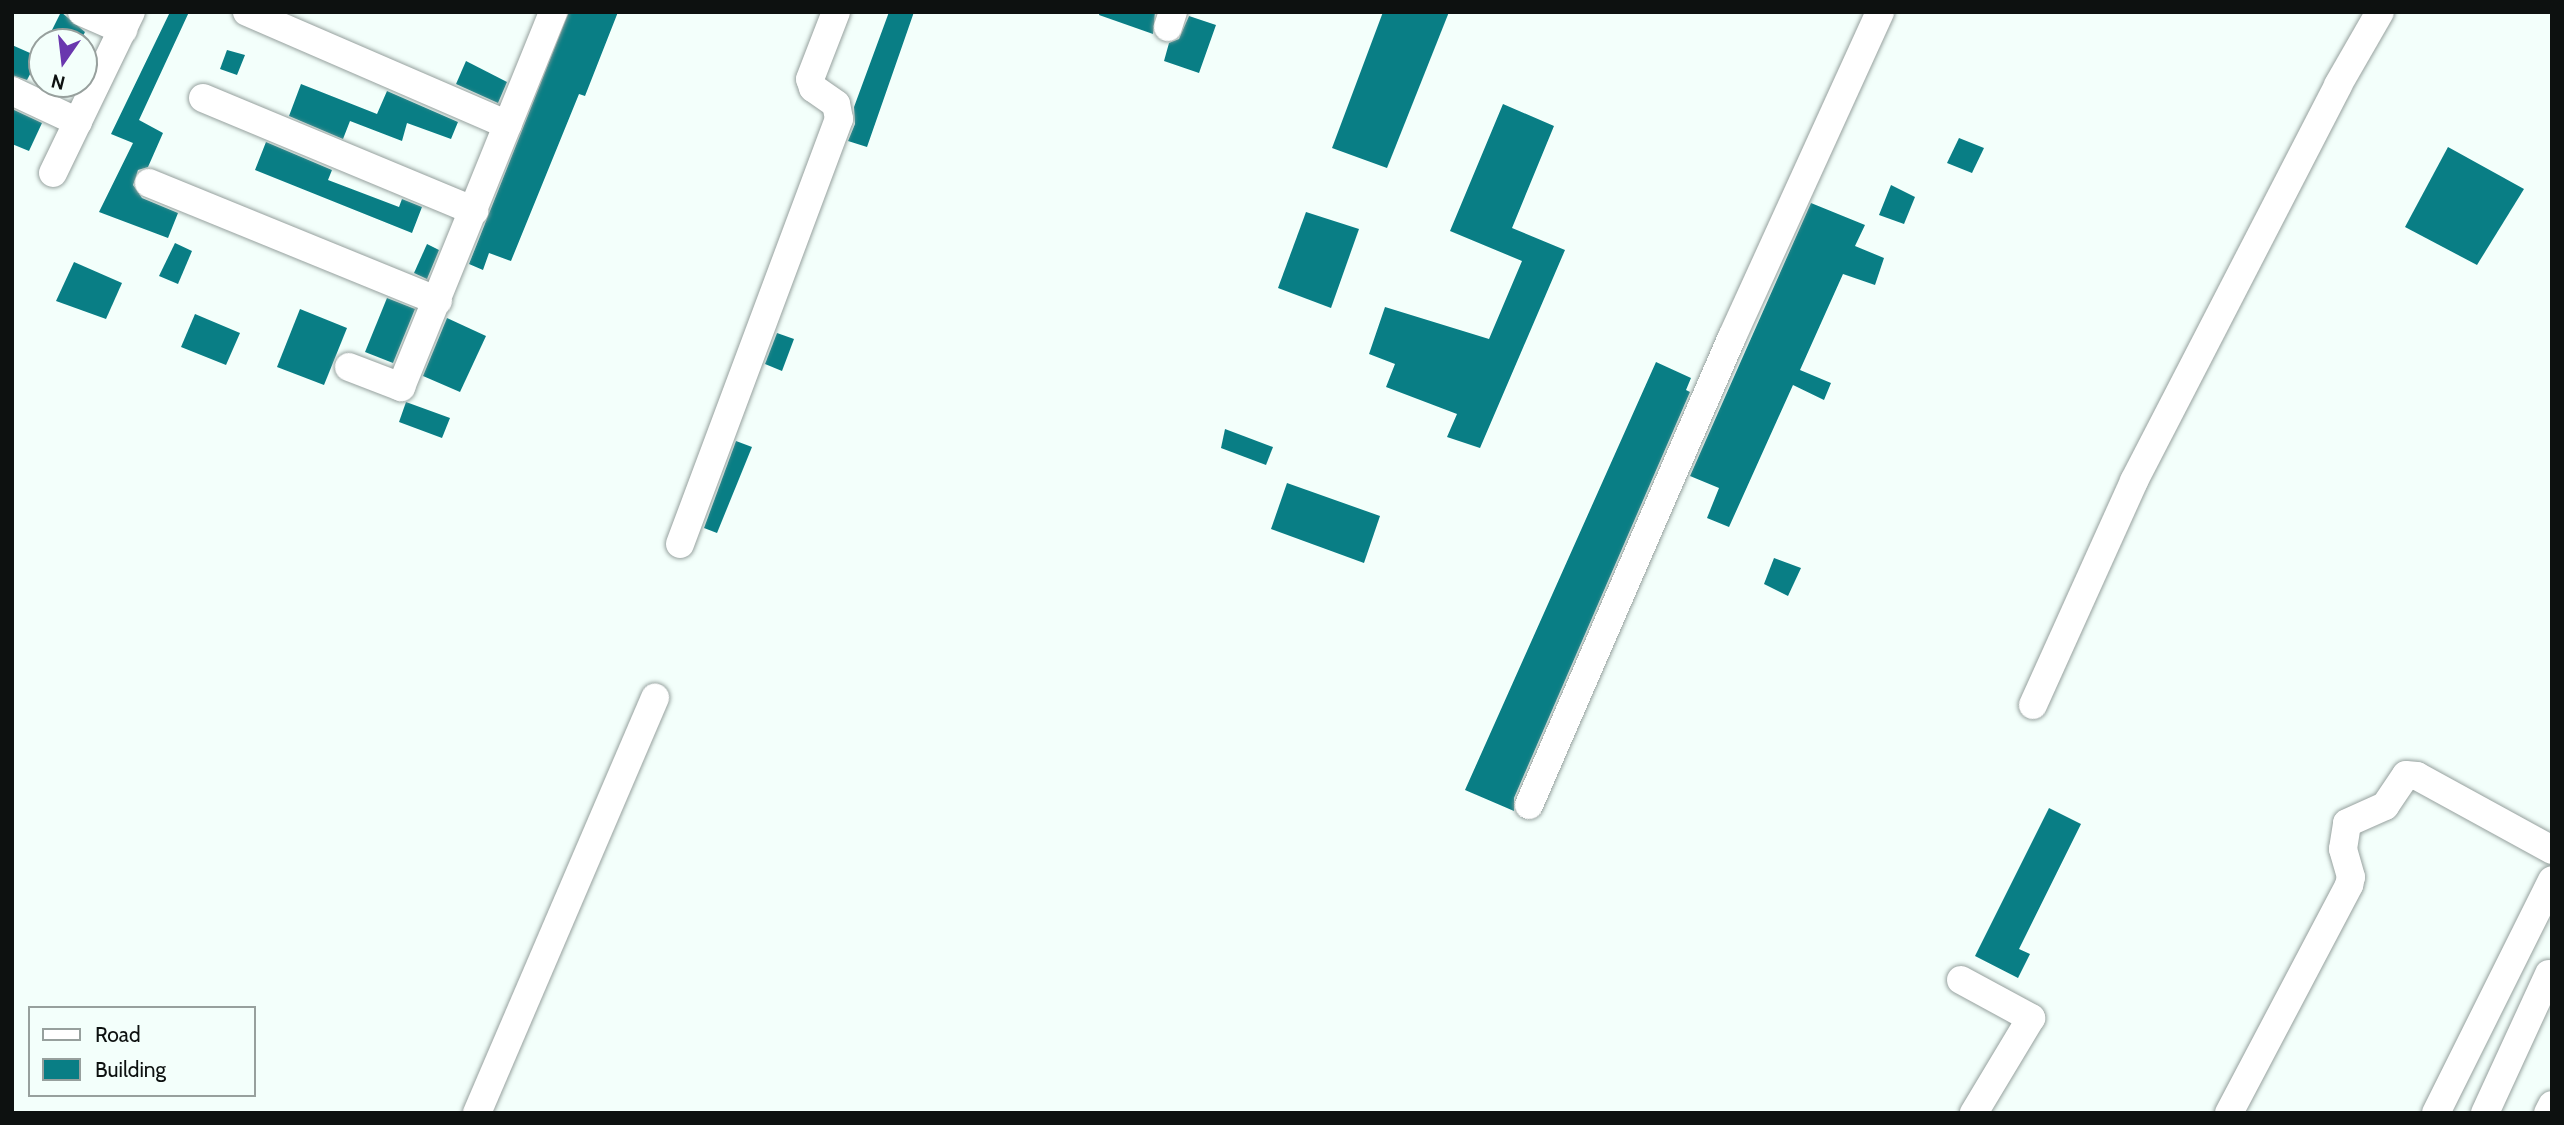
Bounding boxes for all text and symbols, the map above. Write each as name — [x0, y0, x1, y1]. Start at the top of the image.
north arrow — [28, 28, 98, 98]
text: N — [49, 69, 68, 95]
legend — [28, 1006, 256, 1097]
text: Road — [95, 1022, 141, 1047]
text: Building — [95, 1057, 166, 1082]

